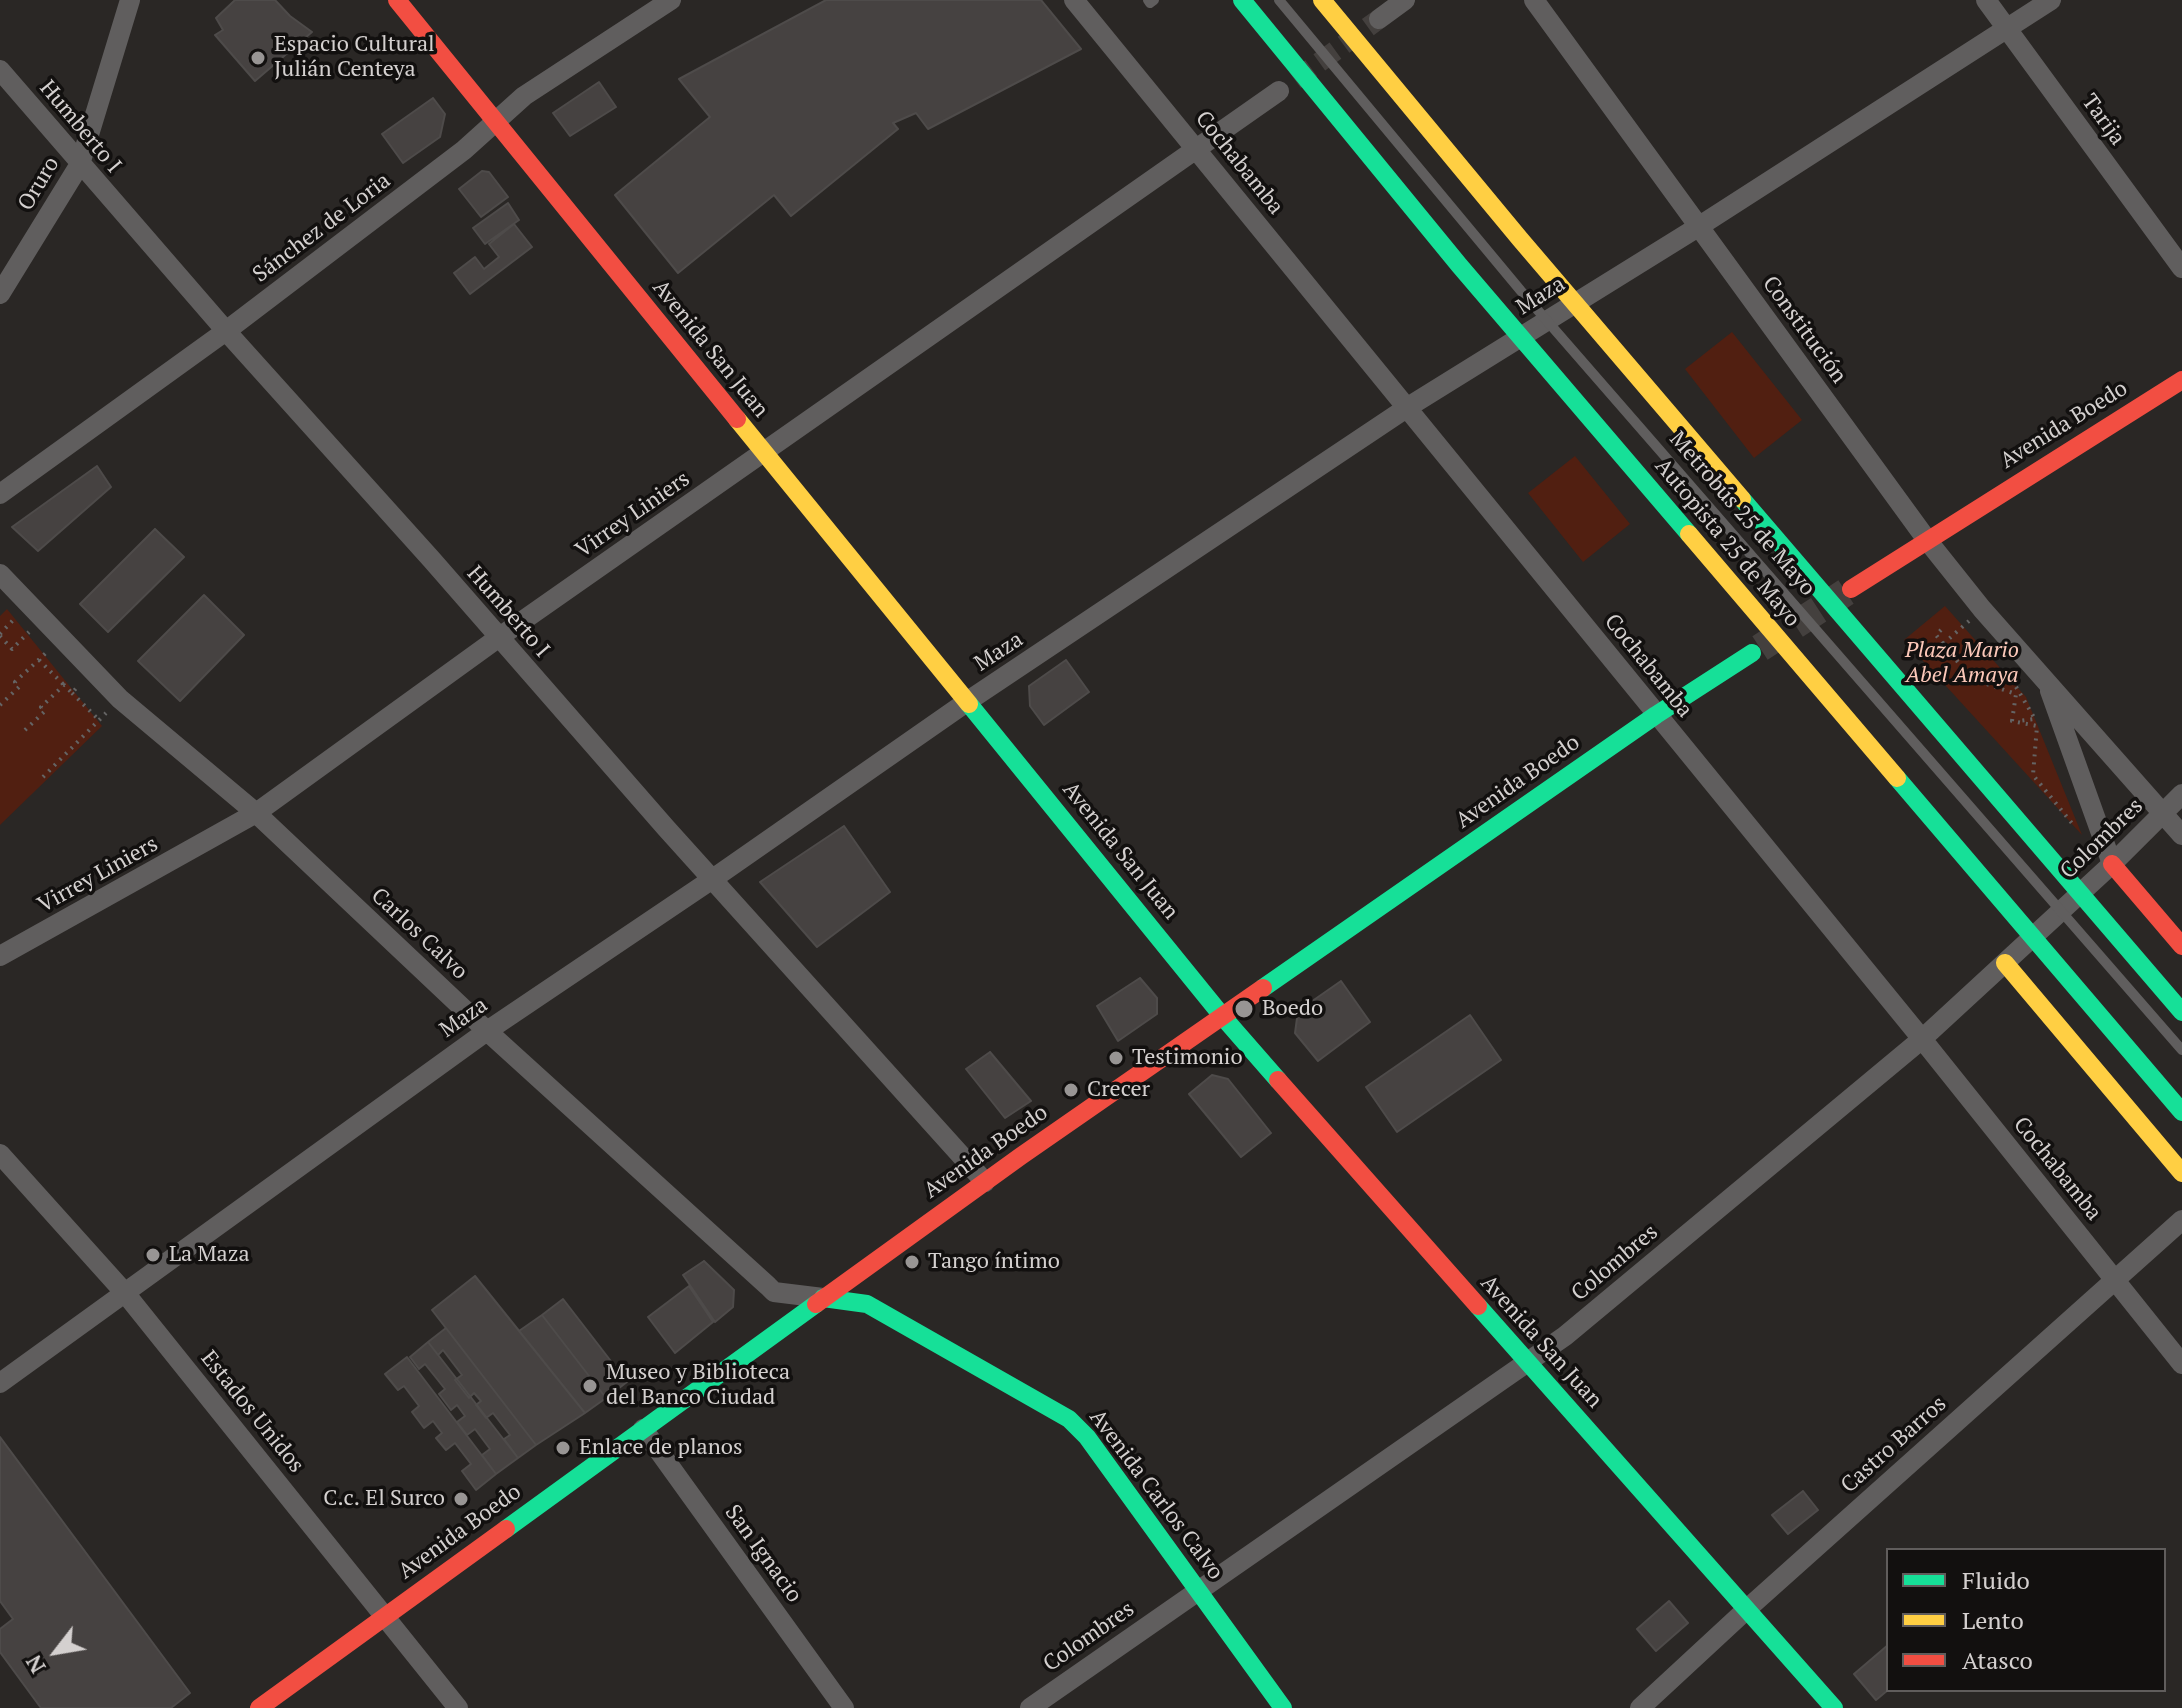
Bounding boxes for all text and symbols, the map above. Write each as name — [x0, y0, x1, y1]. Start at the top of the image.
place label: Espacio Cultural Julián Centeya — [274, 32, 435, 84]
marker: Espacio Cultural Julián Centeya — [249, 49, 267, 67]
street label: Humberto I — [34, 75, 126, 179]
street label: Tarija — [2076, 89, 2130, 151]
street label: Cochabamba — [1189, 106, 1289, 220]
street label: Oruro — [13, 152, 65, 216]
street label: Sánchez de Loria — [248, 168, 396, 288]
street label: Maza — [1512, 271, 1570, 321]
street label: Constitución — [1756, 271, 1852, 389]
street label: Avenida San Juan — [646, 275, 774, 423]
street label: Avenida Boedo — [1996, 375, 2132, 475]
street label: Metrobús 25 de Mayo — [1664, 427, 1820, 601]
street label: Autopista 25 de Mayo — [1649, 453, 1805, 633]
street label: Virrey Liniers — [571, 466, 695, 564]
street label: Humberto I — [461, 561, 555, 663]
street label: Cochabamba — [1598, 609, 1698, 723]
street label: Maza — [970, 627, 1028, 677]
park label: Plaza Mario Abel Amaya — [1905, 638, 2019, 690]
street label: Avenida Boedo — [1451, 730, 1585, 834]
street label: Avenida San Juan — [1056, 777, 1184, 925]
street label: Colombres — [2055, 793, 2149, 885]
street label: Virrey Liniers — [33, 831, 163, 919]
street label: Carlos Calvo — [365, 883, 473, 985]
street label: Maza — [435, 992, 493, 1044]
place label: Boedo — [1262, 996, 1323, 1022]
marker: Boedo — [1233, 998, 1255, 1020]
place label: Testimonio — [1132, 1045, 1243, 1071]
marker: Testimonio — [1107, 1049, 1125, 1067]
place label: Crecer — [1087, 1077, 1150, 1103]
marker: Crecer — [1062, 1081, 1080, 1099]
street label: Avenida Boedo — [919, 1100, 1053, 1204]
street label: Cochabamba — [2007, 1112, 2107, 1226]
street label: Colombres — [1566, 1219, 1664, 1307]
place label: La Maza — [169, 1242, 250, 1268]
marker: La Maza — [144, 1246, 162, 1264]
place label: Tango íntimo — [928, 1249, 1060, 1275]
marker: Tango íntimo — [903, 1253, 921, 1271]
street label: Avenida San Juan — [1475, 1270, 1607, 1414]
street label: Estados Unidos — [195, 1346, 309, 1478]
place label: Museo y Biblioteca del Banco Ciudad — [606, 1360, 790, 1412]
marker: Museo y Biblioteca del Banco Ciudad — [581, 1377, 599, 1395]
street label: Castro Barros — [1836, 1391, 1952, 1499]
street label: Avenida Carlos Calvo — [1084, 1405, 1228, 1585]
place label: Enlace de planos — [579, 1435, 742, 1461]
marker: Enlace de planos — [554, 1439, 572, 1457]
street label: Avenida Boedo — [394, 1479, 526, 1585]
place label: C.c. El Surco — [323, 1486, 445, 1512]
marker: C.c. El Surco — [452, 1490, 470, 1508]
street label: San Ignacio — [719, 1500, 807, 1608]
legend — [1886, 1548, 2166, 1692]
text: Fluido — [1962, 1564, 2030, 1596]
street label: Colombres — [1039, 1596, 1139, 1678]
text: Lento — [1962, 1604, 2024, 1636]
north arrow — [16, 1612, 96, 1692]
text: Atasco — [1962, 1644, 2033, 1676]
text: N — [18, 1650, 52, 1679]

